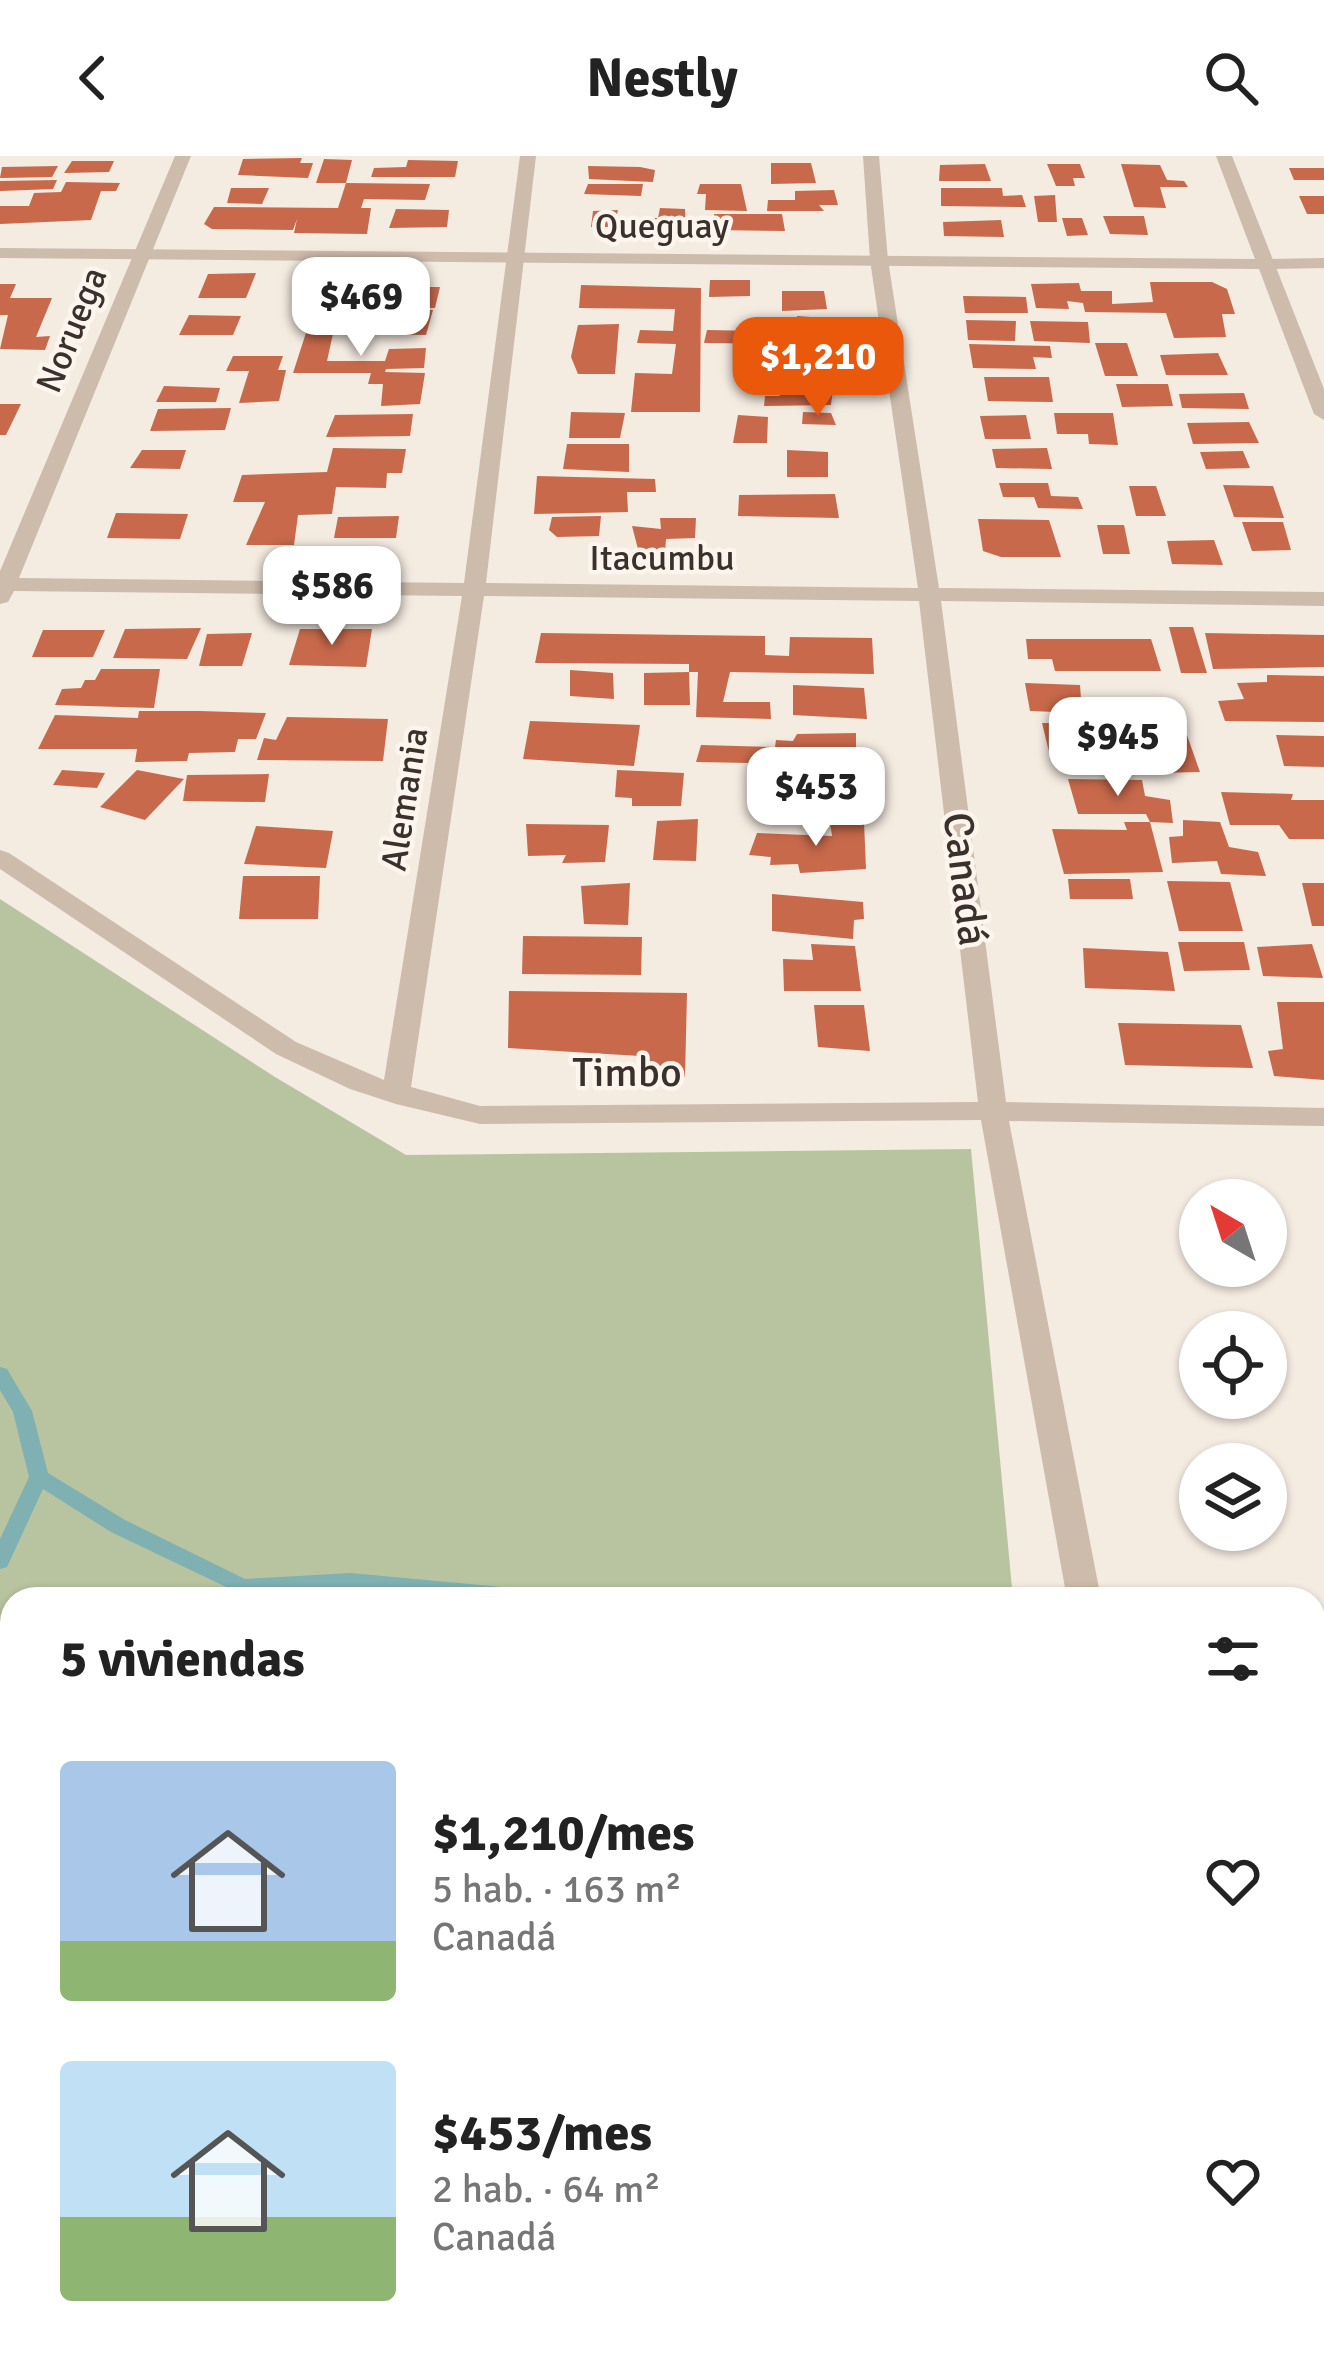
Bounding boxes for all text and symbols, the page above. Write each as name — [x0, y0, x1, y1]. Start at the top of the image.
icon: back — [60, 45, 126, 111]
text: Nestly — [586, 45, 738, 112]
icon: search — [1198, 45, 1264, 111]
street label: Queguay — [595, 204, 729, 249]
pin: $469 — [290, 257, 432, 359]
street label: Noruega — [27, 261, 117, 399]
text: $469 — [319, 272, 403, 320]
pin: $1,210 — [720, 317, 916, 419]
text: $1,210 — [760, 332, 876, 380]
street label: Itacumbu — [589, 536, 735, 581]
pin: $586 — [261, 546, 403, 648]
text: $586 — [290, 561, 374, 609]
pin: $945 — [1047, 697, 1189, 799]
text: $945 — [1076, 712, 1160, 760]
street label: Alemania — [371, 724, 439, 874]
pin: $453 — [745, 747, 887, 849]
text: $453 — [774, 762, 858, 810]
street label: Canadá — [932, 809, 998, 949]
street label: Timbo — [572, 1047, 682, 1098]
north arrow — [1179, 1179, 1287, 1287]
map controls — [1179, 1179, 1287, 1551]
button: locate — [1179, 1311, 1287, 1419]
button: layers — [1179, 1443, 1287, 1551]
icon: filters — [1200, 1626, 1266, 1692]
text: 5 viviendas — [60, 1628, 305, 1691]
text: $1,210/mes — [432, 1802, 695, 1865]
icon: home — [156, 1809, 300, 1953]
icon: heart — [1200, 1848, 1266, 1914]
text: 5 hab. · 163 m² — [432, 1865, 682, 1913]
text: Canadá — [432, 1913, 556, 1961]
text: $453/mes — [432, 2102, 652, 2165]
icon: home — [156, 2109, 300, 2253]
icon: heart — [1200, 2148, 1266, 2214]
text: 2 hab. · 64 m² — [432, 2165, 661, 2213]
text: Canadá — [432, 2213, 556, 2261]

